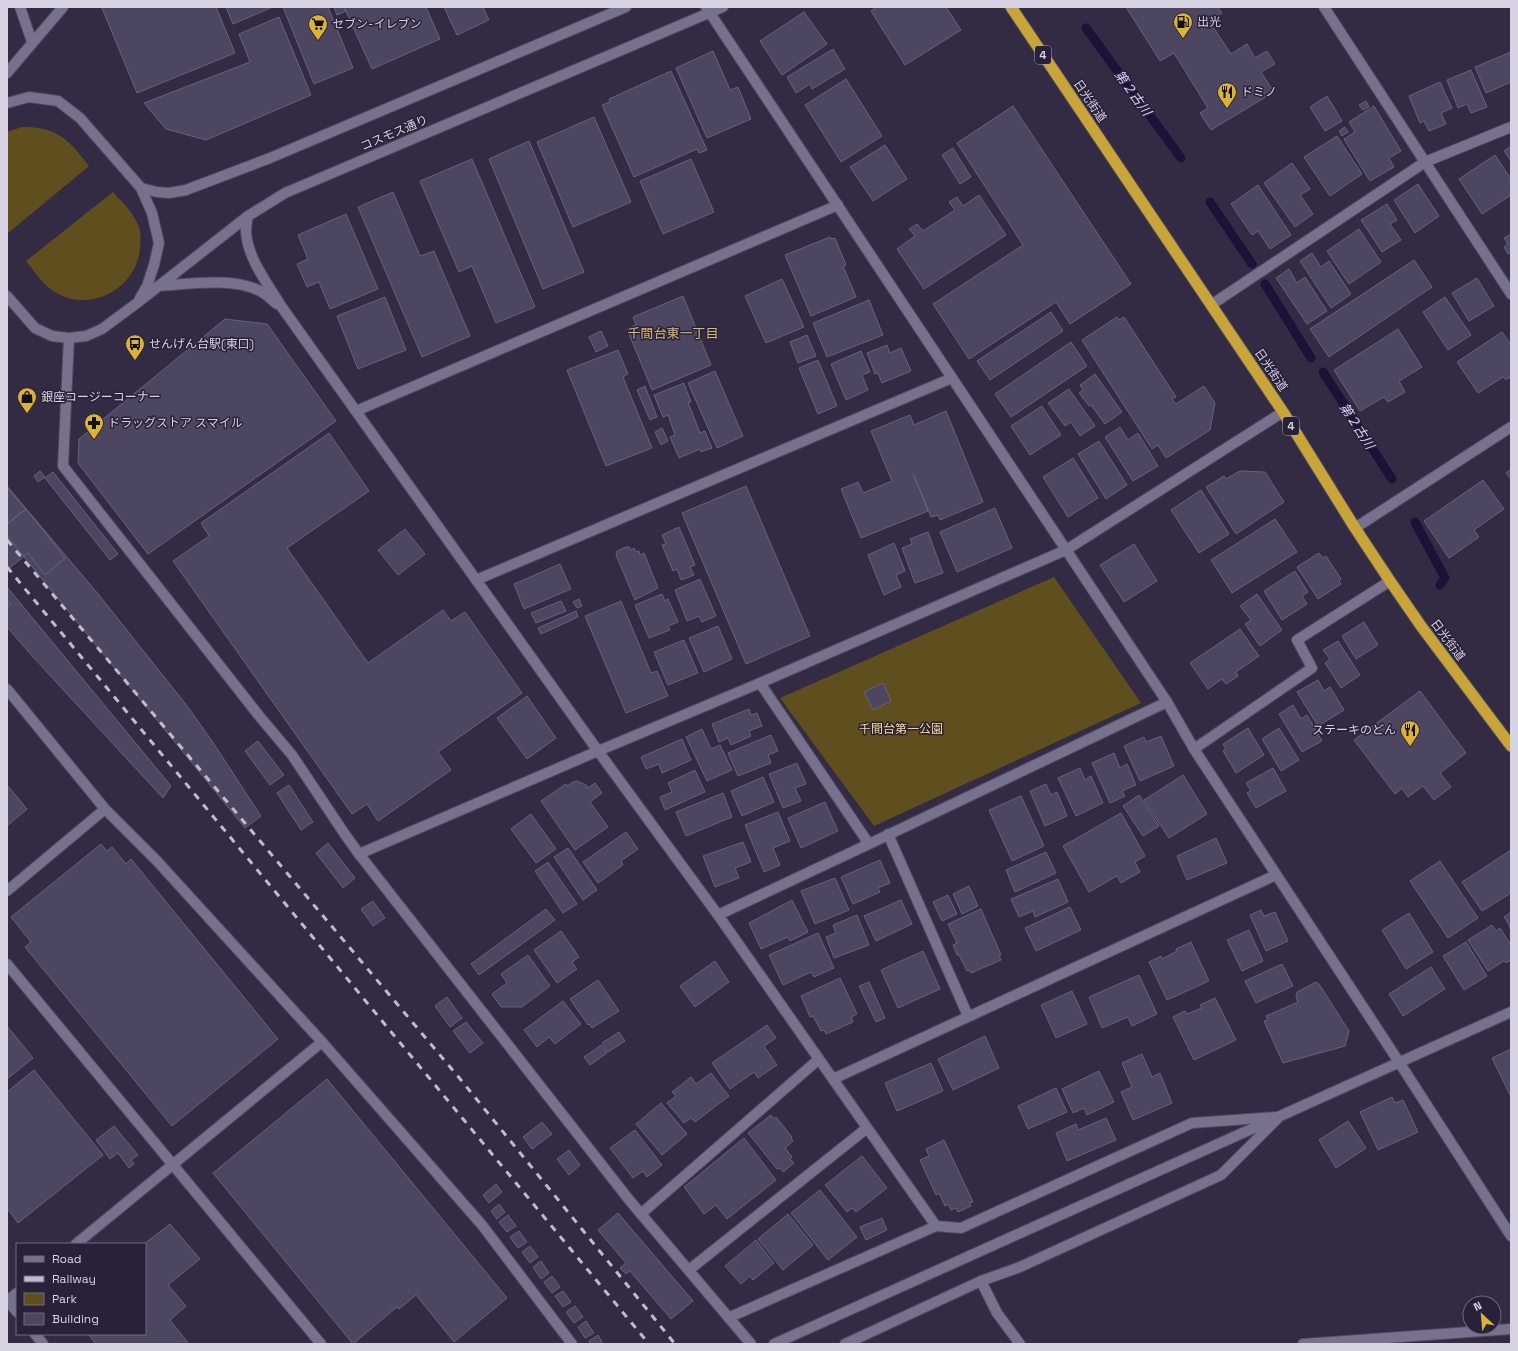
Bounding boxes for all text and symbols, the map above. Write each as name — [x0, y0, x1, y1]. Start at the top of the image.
fuel station icon: 出光 — [1172, 11, 1194, 39]
supermarket icon: セブン-イレブン — [307, 13, 329, 41]
place label: 出光 — [1197, 14, 1221, 30]
place label: セブン-イレブン — [332, 16, 421, 32]
road number: 4 — [1035, 46, 1051, 64]
water label: 第２古川 — [1111, 67, 1156, 121]
street label: 日光街道 — [1070, 77, 1110, 125]
restaurant icon: ドミノ — [1216, 81, 1238, 109]
place label: ドミノ — [1241, 84, 1277, 100]
street label: コスモス通り — [358, 112, 430, 154]
district label: 千間台東一丁目 — [627, 325, 719, 342]
bus stop icon: せんげん台駅(東口) — [124, 333, 146, 361]
place label: せんげん台駅(東口) — [149, 336, 254, 352]
street label: 日光街道 — [1251, 346, 1291, 394]
shop icon: 銀座コージーコーナー — [16, 386, 38, 414]
place label: 銀座コージーコーナー — [41, 389, 161, 405]
water label: 第２古川 — [1336, 400, 1379, 454]
pharmacy icon: ドラッグストア スマイル — [83, 412, 105, 440]
place label: ドラッグストア スマイル — [108, 415, 243, 431]
road number: 4 — [1283, 417, 1299, 435]
street label: 日光街道 — [1427, 616, 1469, 664]
restaurant icon: ステーキのどん — [1399, 719, 1421, 747]
park label: 千間台第一公園 — [859, 721, 943, 737]
place label: ステーキのどん — [1312, 722, 1396, 738]
legend — [16, 1243, 146, 1335]
text: Road — [52, 1251, 81, 1267]
text: Railway — [52, 1271, 96, 1287]
text: Park — [52, 1291, 77, 1307]
north arrow — [1462, 1295, 1502, 1335]
text: N — [1471, 1298, 1484, 1314]
text: Building — [52, 1311, 99, 1327]

